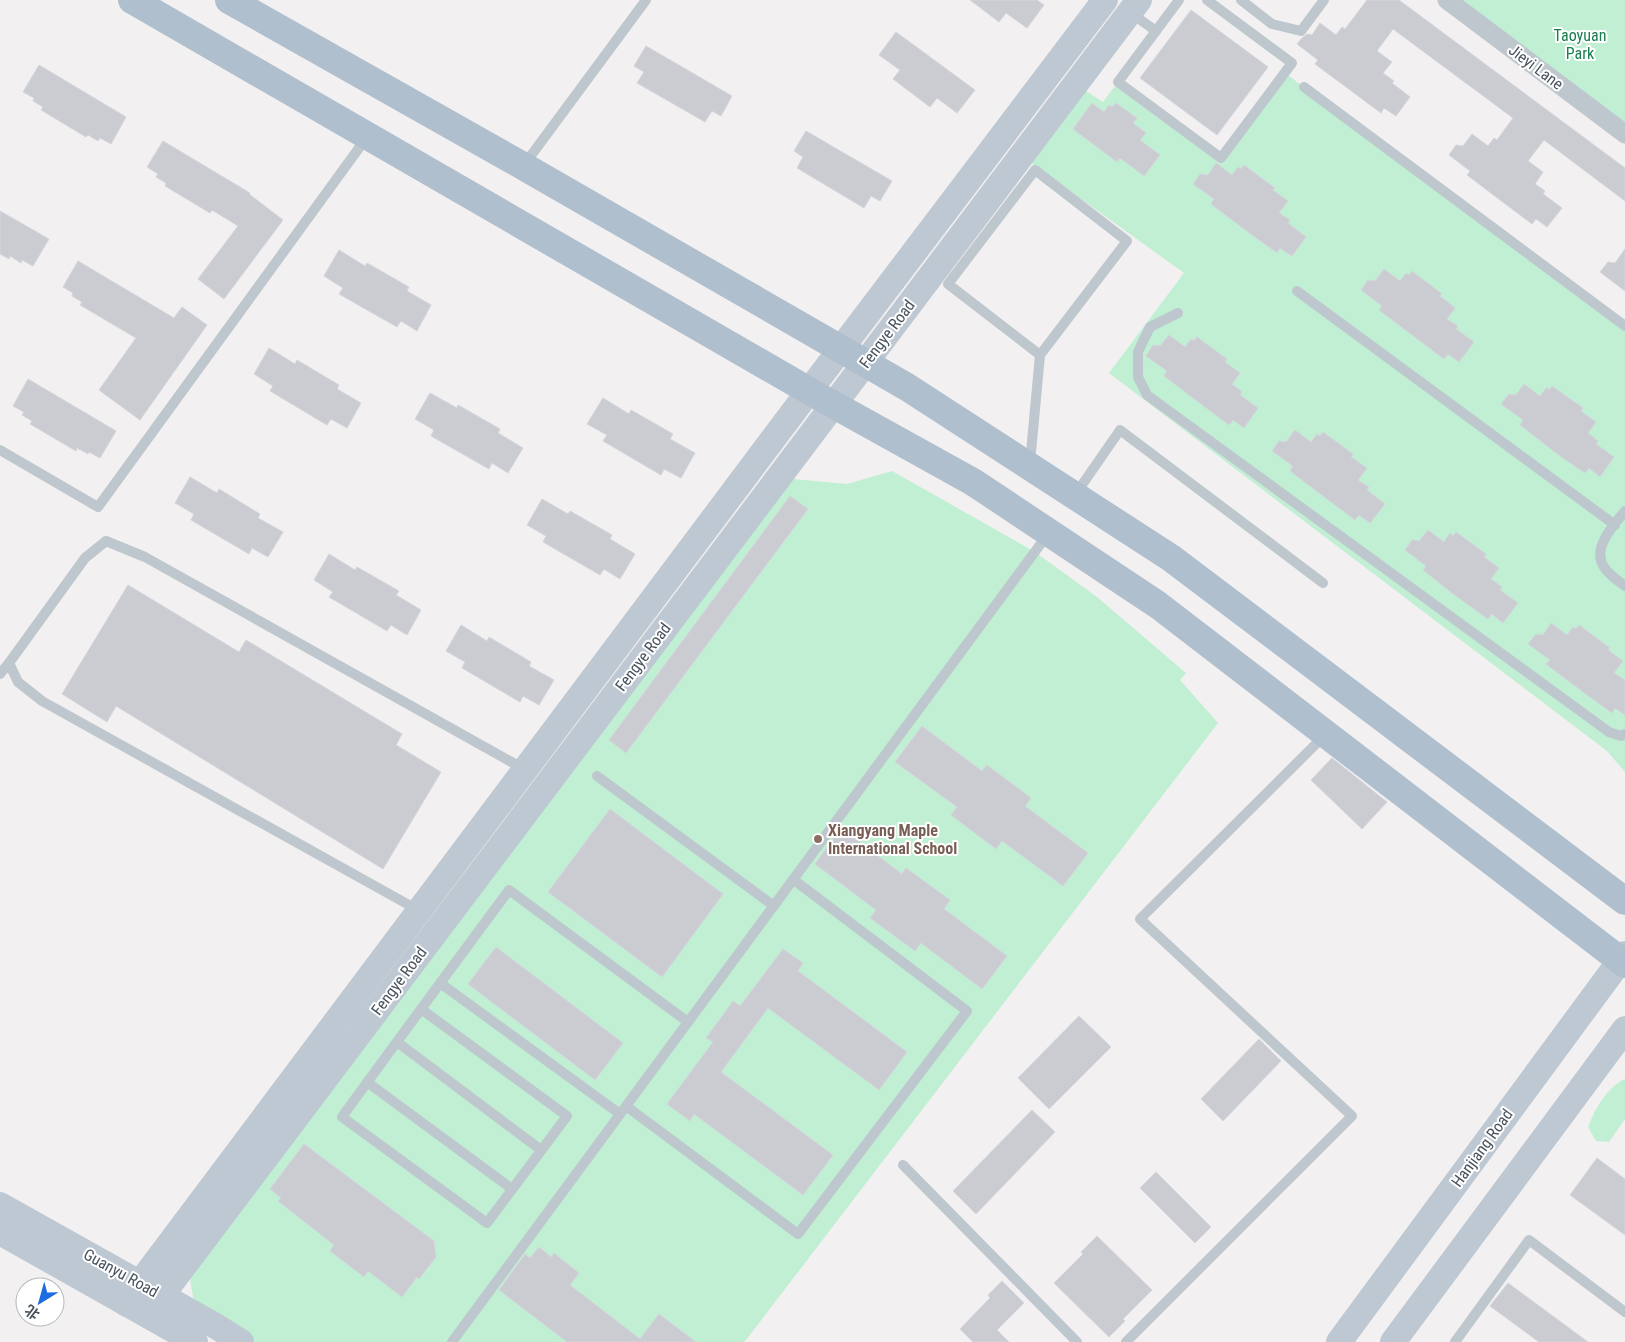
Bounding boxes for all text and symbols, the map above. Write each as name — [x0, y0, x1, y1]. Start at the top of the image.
park label: Taoyuan Park — [1554, 26, 1606, 63]
street label: Jieyi Lane — [1505, 40, 1567, 94]
street label: Fengye Road — [855, 296, 919, 372]
street label: Fengye Road — [611, 619, 675, 695]
place label: Xiangyang Maple International School — [828, 821, 957, 858]
marker: Xiangyang Maple International School — [812, 833, 824, 845]
street label: Fengye Road — [367, 943, 431, 1019]
street label: Hanjiang Road — [1447, 1105, 1517, 1191]
street label: Guanyu Road — [80, 1245, 162, 1301]
north arrow — [15, 1277, 65, 1327]
text: 北 — [22, 1302, 43, 1323]

